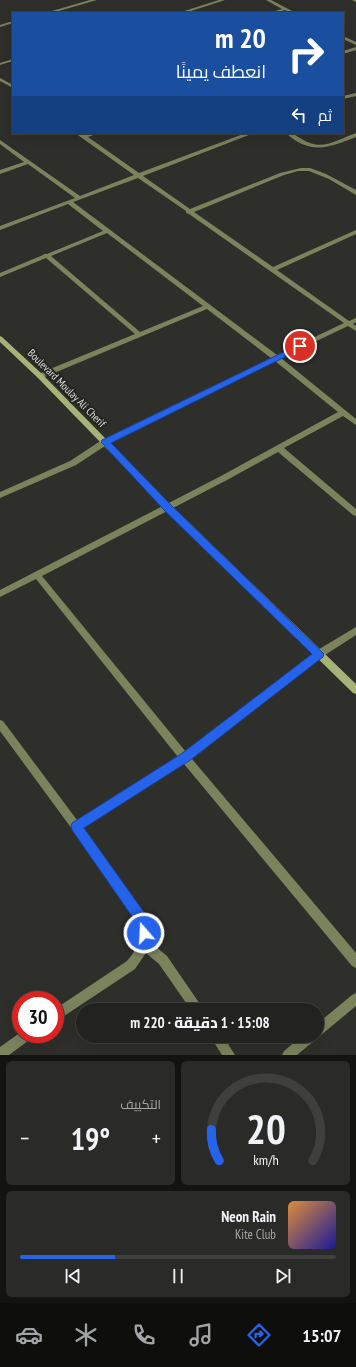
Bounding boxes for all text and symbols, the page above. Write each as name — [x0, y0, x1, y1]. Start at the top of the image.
text: 20 m — [215, 19, 266, 56]
icon: right — [280, 28, 332, 80]
text: انعطف يمينًا — [176, 60, 266, 83]
icon: left — [288, 104, 310, 126]
text: ثم — [318, 106, 332, 125]
pin — [283, 329, 317, 363]
icon: arrive — [289, 335, 311, 357]
street label: Boulevard Moulay Ali Cherif — [25, 346, 110, 431]
position arrow — [123, 912, 165, 954]
speed limit sign: 30 — [12, 991, 64, 1043]
text: 15:08 · 1 دقيقة · 220 m — [130, 1013, 270, 1032]
text: التكييف — [120, 1096, 161, 1113]
text: 20 — [246, 1102, 285, 1155]
text: 19° — [71, 1119, 110, 1158]
text: − — [20, 1124, 29, 1152]
text: + — [152, 1124, 161, 1152]
text: km/h — [253, 1150, 278, 1169]
text: Neon Rain — [221, 1207, 276, 1226]
text: Kite Club — [235, 1226, 276, 1243]
icon: previous — [62, 1265, 84, 1287]
icon: pause — [167, 1265, 189, 1287]
icon: next — [272, 1265, 294, 1287]
icon: car — [15, 1321, 43, 1349]
icon: climate — [72, 1321, 100, 1349]
icon: phone — [130, 1321, 158, 1349]
icon: music — [187, 1321, 215, 1349]
icon: directions — [245, 1321, 273, 1349]
text: 15:07 — [302, 1324, 341, 1347]

